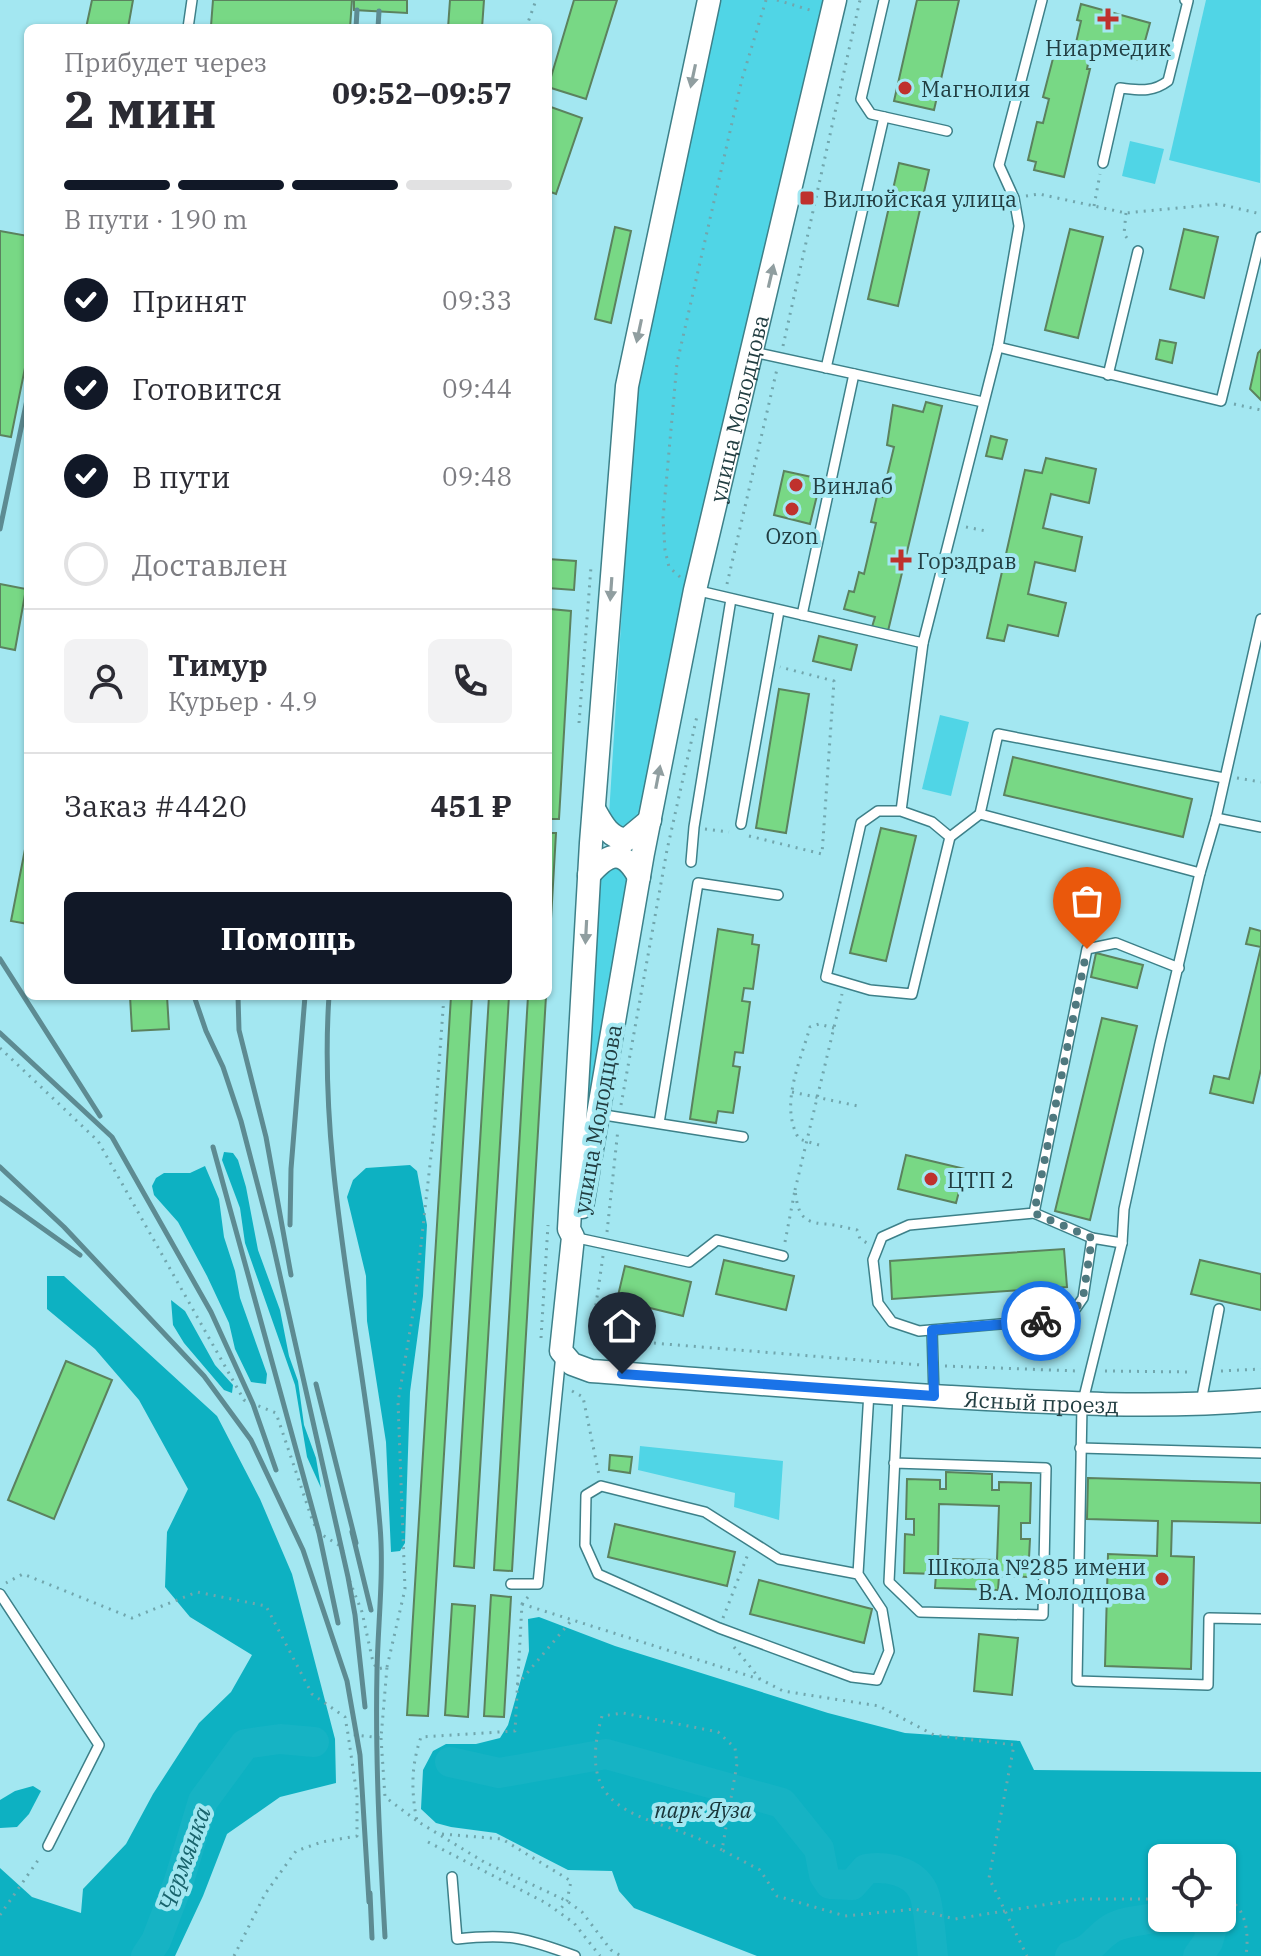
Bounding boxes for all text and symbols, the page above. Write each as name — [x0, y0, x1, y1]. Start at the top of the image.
marker: Ниармедик — [1097, 8, 1119, 30]
place label: Ниармедик — [1045, 33, 1171, 62]
text: Прибудет через — [64, 45, 267, 79]
one-way arrow — [686, 64, 699, 89]
text: 09:52–09:57 — [332, 73, 512, 112]
place label: Магнолия — [921, 74, 1030, 103]
text: 2 мин — [64, 75, 217, 142]
marker: Магнолия — [896, 79, 914, 97]
place label: Вилюйская улица — [823, 184, 1017, 213]
marker: Вилюйская улица — [798, 189, 816, 207]
text: В пути · 190 m — [64, 202, 248, 236]
one-way arrow — [765, 263, 777, 288]
icon: check — [64, 278, 108, 322]
text: Принят — [132, 281, 247, 320]
text: 09:33 — [442, 283, 512, 317]
street label: улица Молодцова — [702, 312, 774, 505]
one-way arrow — [632, 318, 644, 343]
icon: check — [64, 366, 108, 410]
text: Готовится — [132, 369, 282, 408]
text: 09:44 — [442, 371, 512, 405]
icon: check — [64, 454, 108, 498]
text: В пути — [132, 457, 231, 496]
text: 09:48 — [442, 459, 512, 493]
place label: Винлаб — [812, 471, 893, 500]
marker: Винлаб — [787, 476, 805, 494]
marker: Ozon — [783, 500, 801, 518]
place label: Ozon — [765, 521, 819, 550]
text: Доставлен — [132, 545, 288, 584]
place label: Горздрав — [917, 546, 1017, 575]
marker: Горздрав — [892, 551, 910, 569]
one-way arrow — [604, 577, 617, 602]
button: person — [64, 639, 148, 723]
button: phone — [428, 639, 512, 723]
text: Тимур — [168, 645, 268, 684]
text: Курьер · 4.9 — [168, 684, 318, 718]
one-way arrow — [653, 764, 665, 789]
text: Заказ #4420 — [64, 786, 247, 825]
text: 451 ₽ — [431, 786, 512, 825]
pin — [1053, 867, 1121, 949]
icon: bag — [1065, 879, 1109, 923]
button: Помощь — [64, 892, 512, 984]
one-way arrow — [579, 920, 592, 945]
street label: улица Молодцова — [566, 1022, 628, 1216]
place label: ЦТП 2 — [947, 1165, 1014, 1194]
marker: ЦТП 2 — [922, 1170, 940, 1188]
courier — [1001, 1281, 1081, 1361]
pin — [588, 1292, 656, 1374]
icon: bike — [1019, 1299, 1063, 1343]
icon: home — [600, 1304, 644, 1348]
street label: Ясный проезд — [963, 1383, 1119, 1419]
place label: Школа №285 имени В.А. Молодцова — [927, 1552, 1146, 1606]
marker: Школа №285 имени В.А. Молодцова — [1153, 1570, 1171, 1588]
park label: парк Яуза — [654, 1795, 752, 1824]
water label: Чермянка — [150, 1802, 218, 1916]
map controls — [1148, 1844, 1236, 1932]
button: locate — [1148, 1844, 1236, 1932]

